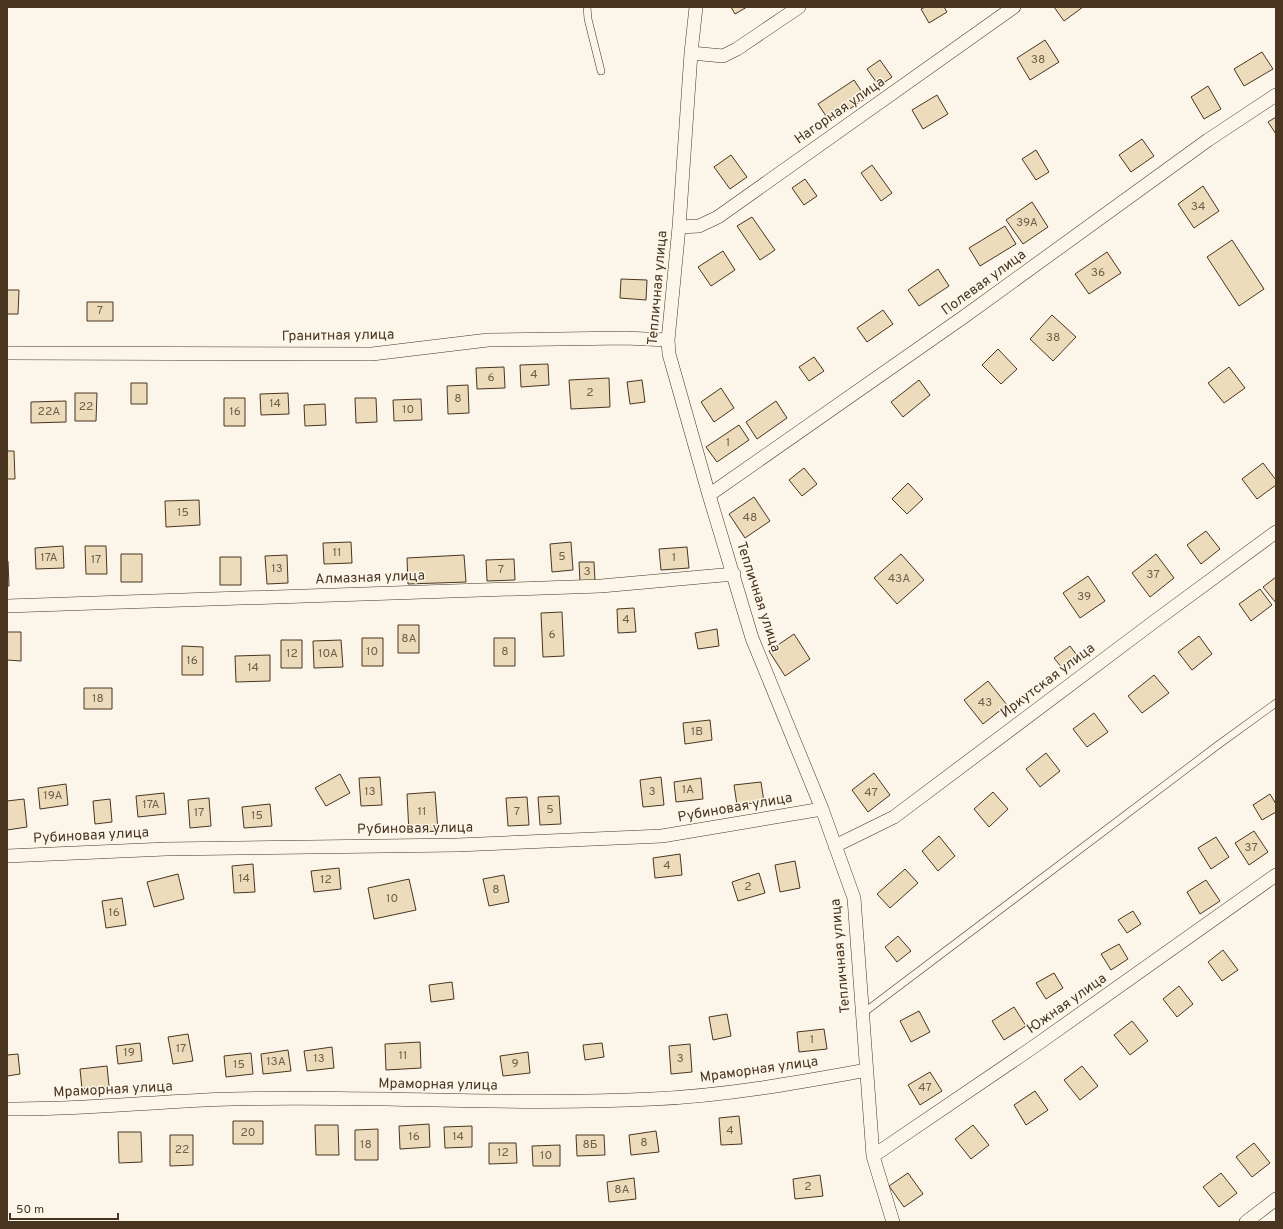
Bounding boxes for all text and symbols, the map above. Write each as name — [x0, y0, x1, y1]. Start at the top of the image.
house number: 38 — [1031, 52, 1045, 68]
street label: Нагорная улица — [792, 74, 888, 148]
house number: 34 — [1191, 199, 1205, 215]
house number: 39А — [1016, 215, 1038, 231]
street label: Тепличная улица — [645, 230, 671, 346]
street label: Полевая улица — [938, 247, 1030, 319]
house number: 36 — [1091, 265, 1105, 281]
house number: 7 — [97, 303, 103, 319]
street label: Гранитная улица — [282, 327, 394, 345]
house number: 38 — [1046, 330, 1060, 346]
house number: 4 — [530, 367, 538, 383]
house number: 6 — [487, 370, 495, 386]
house number: 2 — [586, 385, 594, 401]
house number: 8 — [454, 391, 462, 407]
house number: 14 — [269, 396, 281, 412]
house number: 22 — [79, 399, 93, 415]
house number: 10 — [402, 402, 414, 418]
house number: 22А — [38, 404, 60, 420]
house number: 16 — [229, 404, 241, 420]
house number: 1 — [726, 435, 730, 451]
house number: 15 — [177, 505, 189, 521]
house number: 48 — [743, 510, 757, 526]
street label: Тепличная улица — [732, 540, 784, 654]
house number: 11 — [333, 545, 341, 561]
house number: 5 — [558, 549, 566, 565]
house number: 17А — [40, 550, 58, 566]
house number: 1 — [672, 550, 676, 566]
house number: 17 — [91, 552, 101, 568]
house number: 13 — [271, 561, 283, 577]
house number: 7 — [498, 562, 504, 578]
house number: 3 — [583, 564, 591, 580]
house number: 37 — [1146, 567, 1160, 583]
street label: Алмазная улица — [315, 568, 425, 588]
house number: 43А — [888, 571, 910, 587]
house number: 39 — [1077, 589, 1091, 605]
house number: 4 — [622, 612, 630, 628]
house number: 6 — [548, 627, 556, 643]
house number: 8А — [401, 631, 417, 647]
street label: Иркутская улица — [997, 640, 1099, 722]
house number: 10 — [366, 644, 378, 660]
house number: 8 — [501, 644, 509, 660]
house number: 12 — [286, 646, 298, 662]
house number: 10А — [318, 646, 338, 662]
house number: 16 — [186, 653, 198, 669]
house number: 14 — [247, 660, 259, 676]
house number: 18 — [92, 691, 104, 707]
house number: 43 — [978, 695, 992, 711]
house number: 1В — [691, 724, 703, 740]
house number: 1А — [682, 782, 694, 798]
house number: 13 — [364, 784, 376, 800]
house number: 3 — [648, 784, 656, 800]
house number: 47 — [864, 785, 878, 801]
house number: 19А — [43, 788, 63, 804]
street label: Рубиновая улица — [676, 790, 794, 826]
house number: 17А — [142, 797, 160, 813]
house number: 5 — [546, 802, 554, 818]
house number: 11 — [418, 804, 426, 820]
house number: 7 — [514, 804, 520, 820]
house number: 17 — [194, 805, 204, 821]
house number: 15 — [251, 808, 263, 824]
street label: Рубиновая улица — [357, 819, 473, 839]
street label: Рубиновая улица — [33, 824, 149, 848]
house number: 37 — [1244, 840, 1258, 856]
house number: 4 — [663, 858, 671, 874]
house number: 14 — [238, 871, 250, 887]
house number: 12 — [320, 872, 332, 888]
house number: 2 — [744, 879, 752, 895]
house number: 8 — [492, 882, 500, 898]
house number: 10 — [386, 891, 398, 907]
street label: Тепличная улица — [828, 898, 854, 1014]
house number: 16 — [108, 905, 120, 921]
street label: Южная улица — [1024, 970, 1110, 1038]
house number: 1 — [810, 1032, 814, 1048]
house number: 17 — [176, 1041, 186, 1057]
house number: 19 — [123, 1045, 135, 1061]
house number: 11 — [399, 1048, 407, 1064]
house number: 13 — [313, 1051, 325, 1067]
house number: 3 — [676, 1051, 684, 1067]
street label: Мраморная улица — [699, 1053, 819, 1087]
house number: 13А — [266, 1054, 286, 1070]
house number: 9 — [511, 1056, 519, 1072]
house number: 15 — [233, 1057, 245, 1073]
street label: Мраморная улица — [378, 1075, 498, 1095]
street label: Мраморная улица — [53, 1078, 173, 1102]
house number: 47 — [918, 1080, 932, 1096]
house number: 4 — [726, 1123, 734, 1139]
house number: 20 — [240, 1125, 256, 1141]
house number: 16 — [408, 1129, 420, 1145]
house number: 14 — [452, 1129, 464, 1145]
house number: 8 — [640, 1135, 648, 1151]
house number: 18 — [360, 1137, 372, 1153]
house number: 8Б — [582, 1137, 598, 1153]
house number: 22 — [175, 1142, 189, 1158]
house number: 12 — [497, 1145, 509, 1161]
house number: 10 — [540, 1148, 552, 1164]
house number: 2 — [804, 1179, 812, 1195]
house number: 8А — [614, 1182, 630, 1198]
scale bar — [10, 1195, 118, 1221]
text: 50 m — [16, 1202, 44, 1218]

